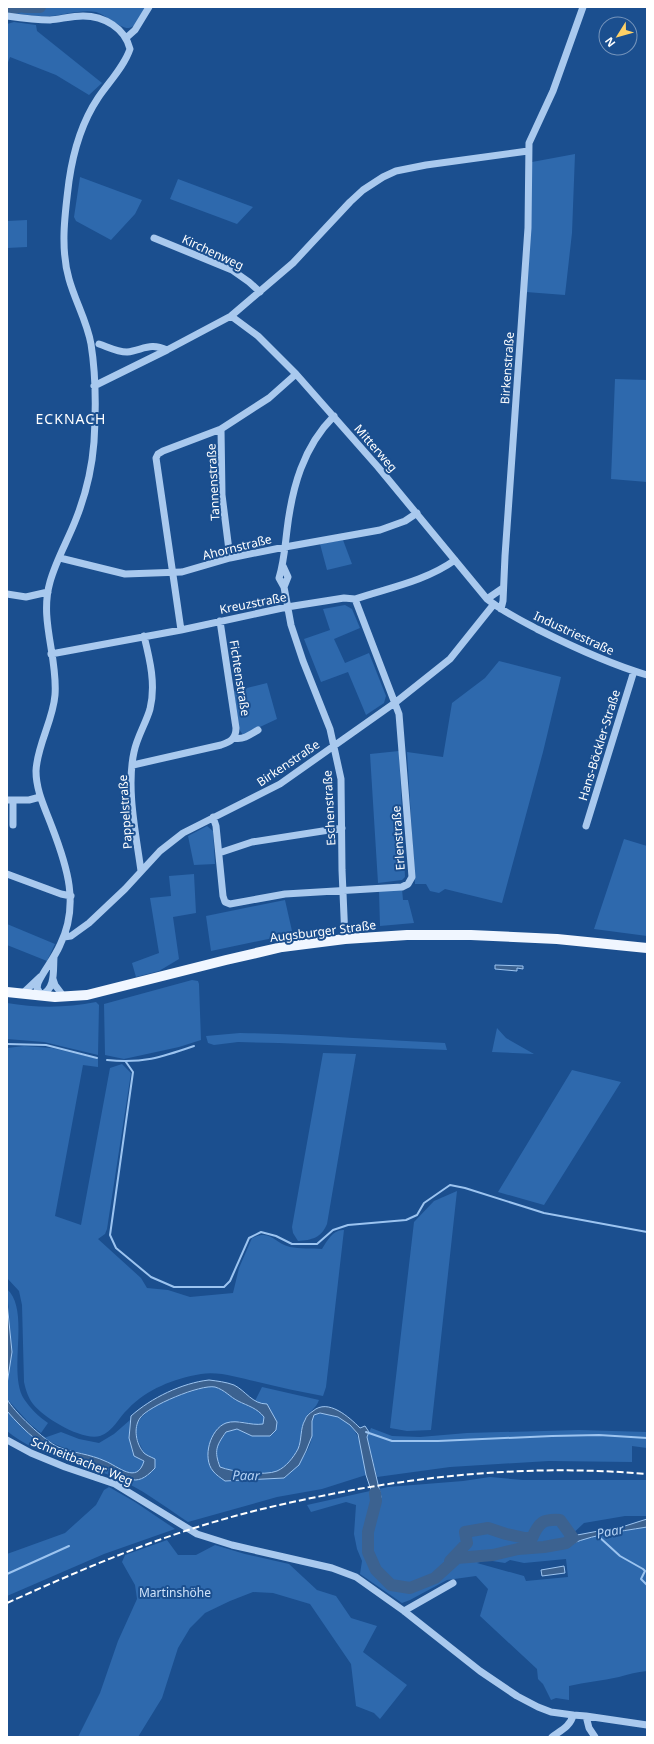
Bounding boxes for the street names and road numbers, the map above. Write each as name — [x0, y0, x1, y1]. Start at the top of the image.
street label: Kirchenweg — [179, 230, 247, 274]
street label: Birkenstraße — [496, 331, 518, 405]
street label: Mitterweg — [351, 421, 401, 475]
street label: Tannenstraße — [202, 443, 224, 521]
street label: Ahornstraße — [201, 530, 274, 564]
street label: Kreuzstraße — [218, 588, 288, 618]
street label: Industriestraße — [531, 607, 617, 659]
street label: Fichtenstraße — [226, 639, 254, 718]
street label: Hans-Böckler-Straße — [574, 687, 624, 803]
street label: Birkenstraße — [253, 736, 323, 790]
street label: Eschenstraße — [319, 770, 339, 846]
street label: Pappelstraße — [114, 774, 136, 850]
street label: Erlenstraße — [387, 805, 409, 871]
street label: Augsburger Straße — [269, 916, 377, 946]
street label: Schneitbacher Weg — [28, 1433, 136, 1489]

